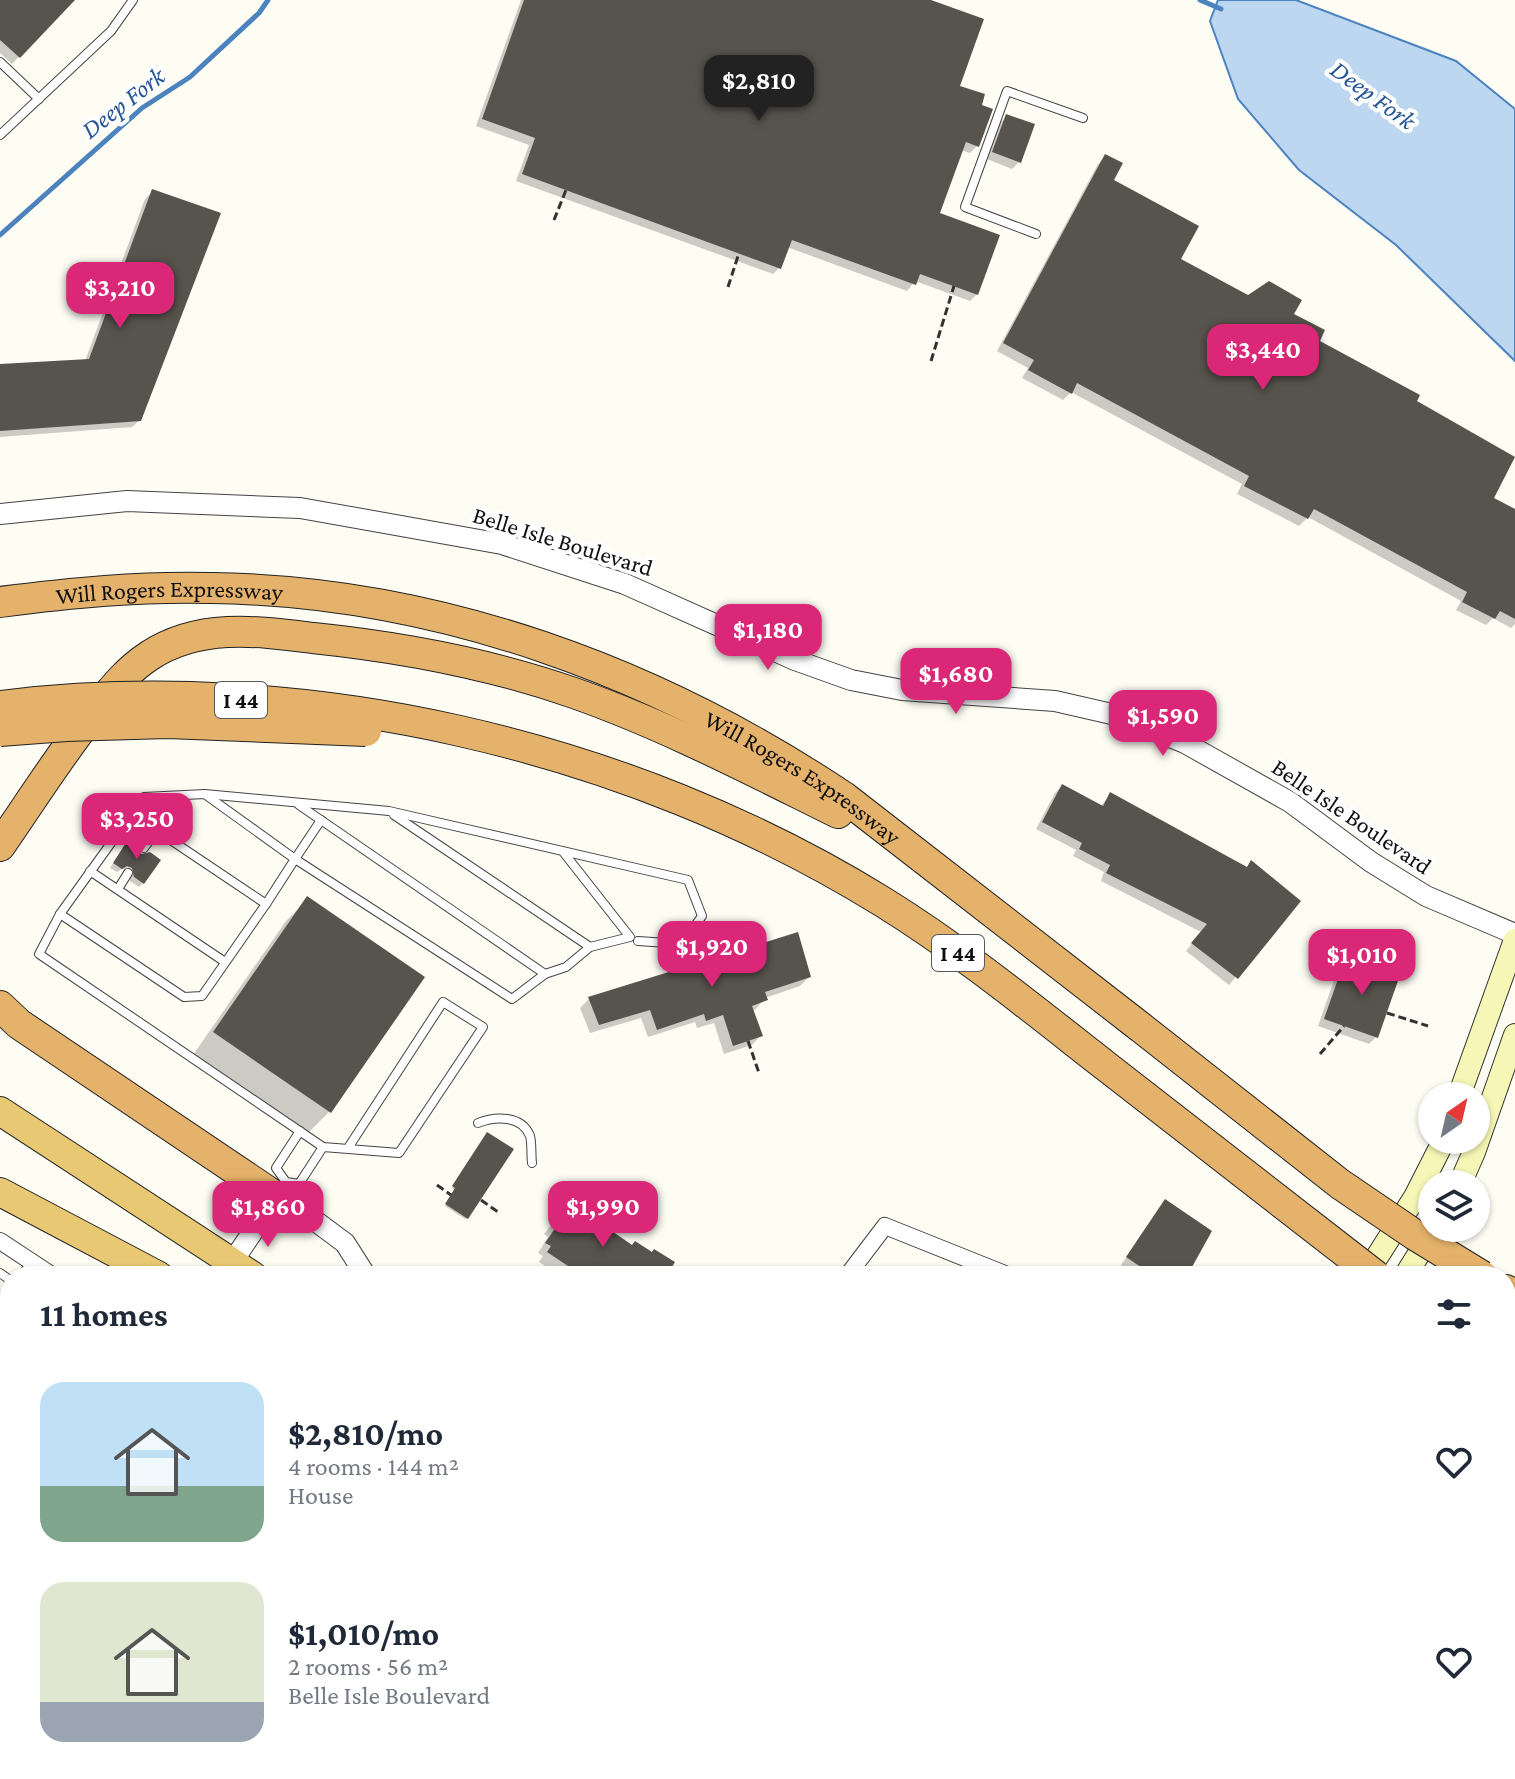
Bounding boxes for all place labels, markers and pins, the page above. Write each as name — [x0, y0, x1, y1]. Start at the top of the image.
pin: $2,810 — [694, 55, 824, 123]
pin: $3,210 — [55, 262, 185, 330]
pin: $3,440 — [1198, 324, 1328, 392]
pin: $1,180 — [703, 604, 833, 672]
pin: $1,680 — [891, 648, 1021, 716]
pin: $1,590 — [1098, 690, 1228, 758]
pin: $3,250 — [72, 793, 202, 861]
pin: $1,920 — [647, 921, 777, 989]
pin: $1,010 — [1297, 929, 1427, 997]
pin: $1,860 — [203, 1181, 333, 1249]
pin: $1,990 — [538, 1181, 668, 1249]

